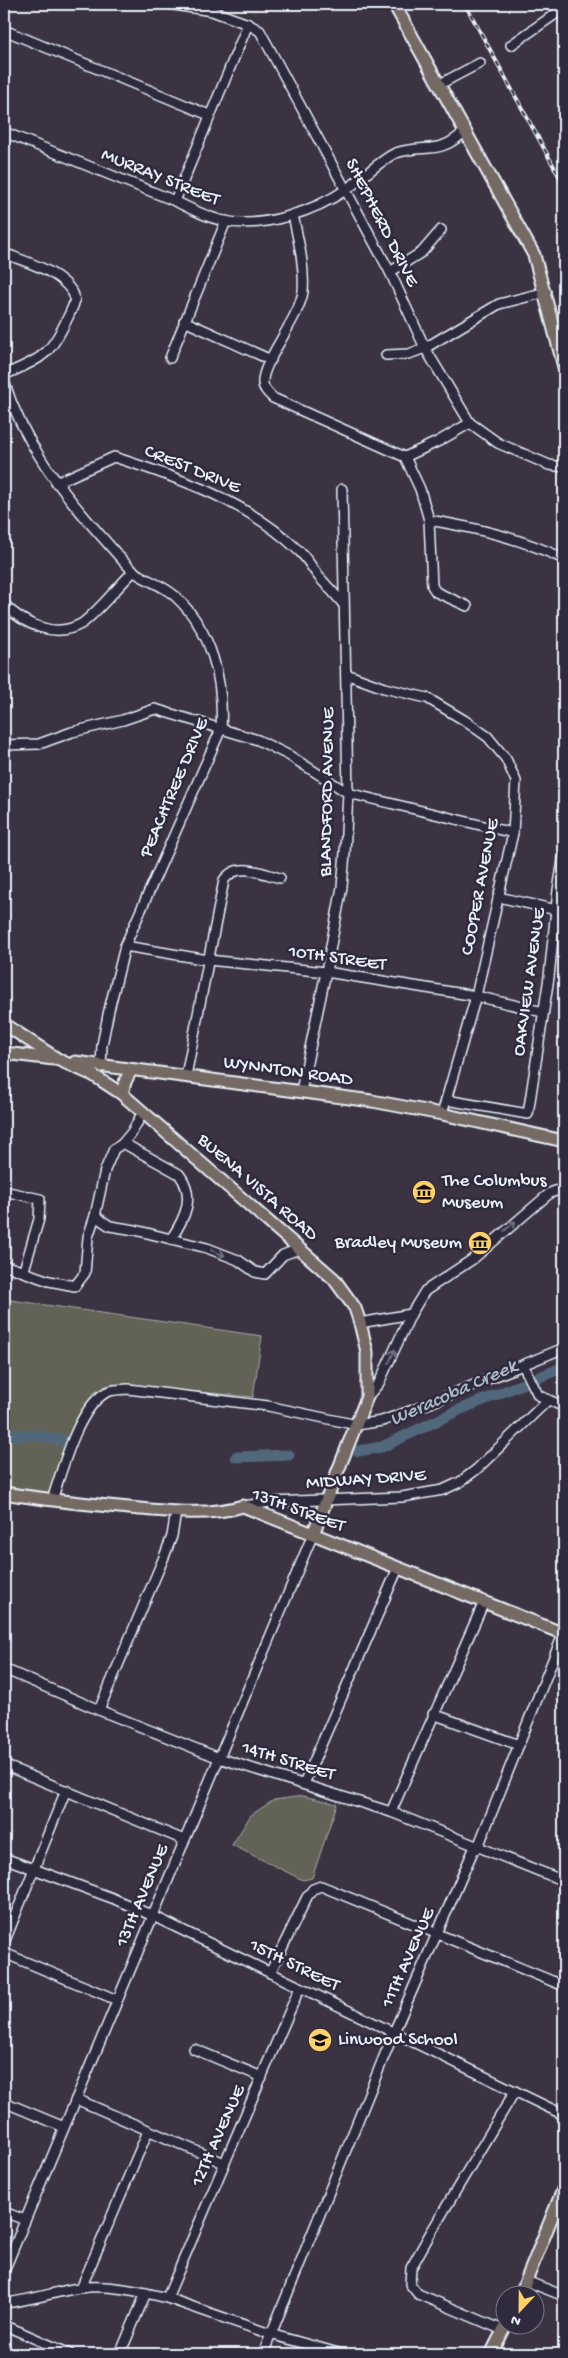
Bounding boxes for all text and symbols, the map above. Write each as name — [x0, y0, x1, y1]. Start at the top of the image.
street label: MURRAY STREET — [97, 144, 223, 212]
street label: SHEPHERD DRIVE — [339, 155, 424, 292]
street label: CREST DRIVE — [140, 440, 245, 500]
street label: BLANDFORD AVENUE — [315, 706, 341, 878]
street label: PEACHTREE DRIVE — [135, 714, 215, 862]
street label: COOPER AVENUE — [456, 816, 506, 957]
street label: OAKVIEW AVENUE — [508, 905, 552, 1058]
street label: 10TH STREET — [286, 941, 388, 977]
street label: WYNNTON ROAD — [222, 1052, 355, 1093]
street label: BUENA VISTA ROAD — [191, 1129, 323, 1247]
place label: The Columbus Museum — [441, 1170, 548, 1215]
museum icon: The Columbus Museum — [411, 1179, 437, 1205]
one-way arrow — [503, 1221, 516, 1232]
museum icon: Bradley Museum — [467, 1230, 493, 1256]
place label: Bradley Museum — [334, 1232, 462, 1255]
one-way arrow — [210, 1249, 225, 1258]
one-way arrow — [387, 1349, 397, 1364]
water label: Weracoba Creek — [387, 1355, 523, 1432]
street label: MIDWAY DRIVE — [305, 1464, 428, 1496]
street label: 13TH STREET — [247, 1483, 348, 1539]
street label: 14TH STREET — [238, 1737, 338, 1787]
street label: 13TH AVENUE — [111, 1840, 175, 1952]
street label: 11TH AVENUE — [376, 1903, 442, 2012]
street label: 15TH STREET — [244, 1934, 343, 1998]
school or university icon: Linwood School — [307, 2027, 333, 2053]
place label: Linwood School — [338, 2029, 458, 2052]
street label: 12TH AVENUE — [186, 2081, 252, 2191]
north arrow — [496, 2286, 546, 2336]
text: N — [509, 2310, 523, 2329]

